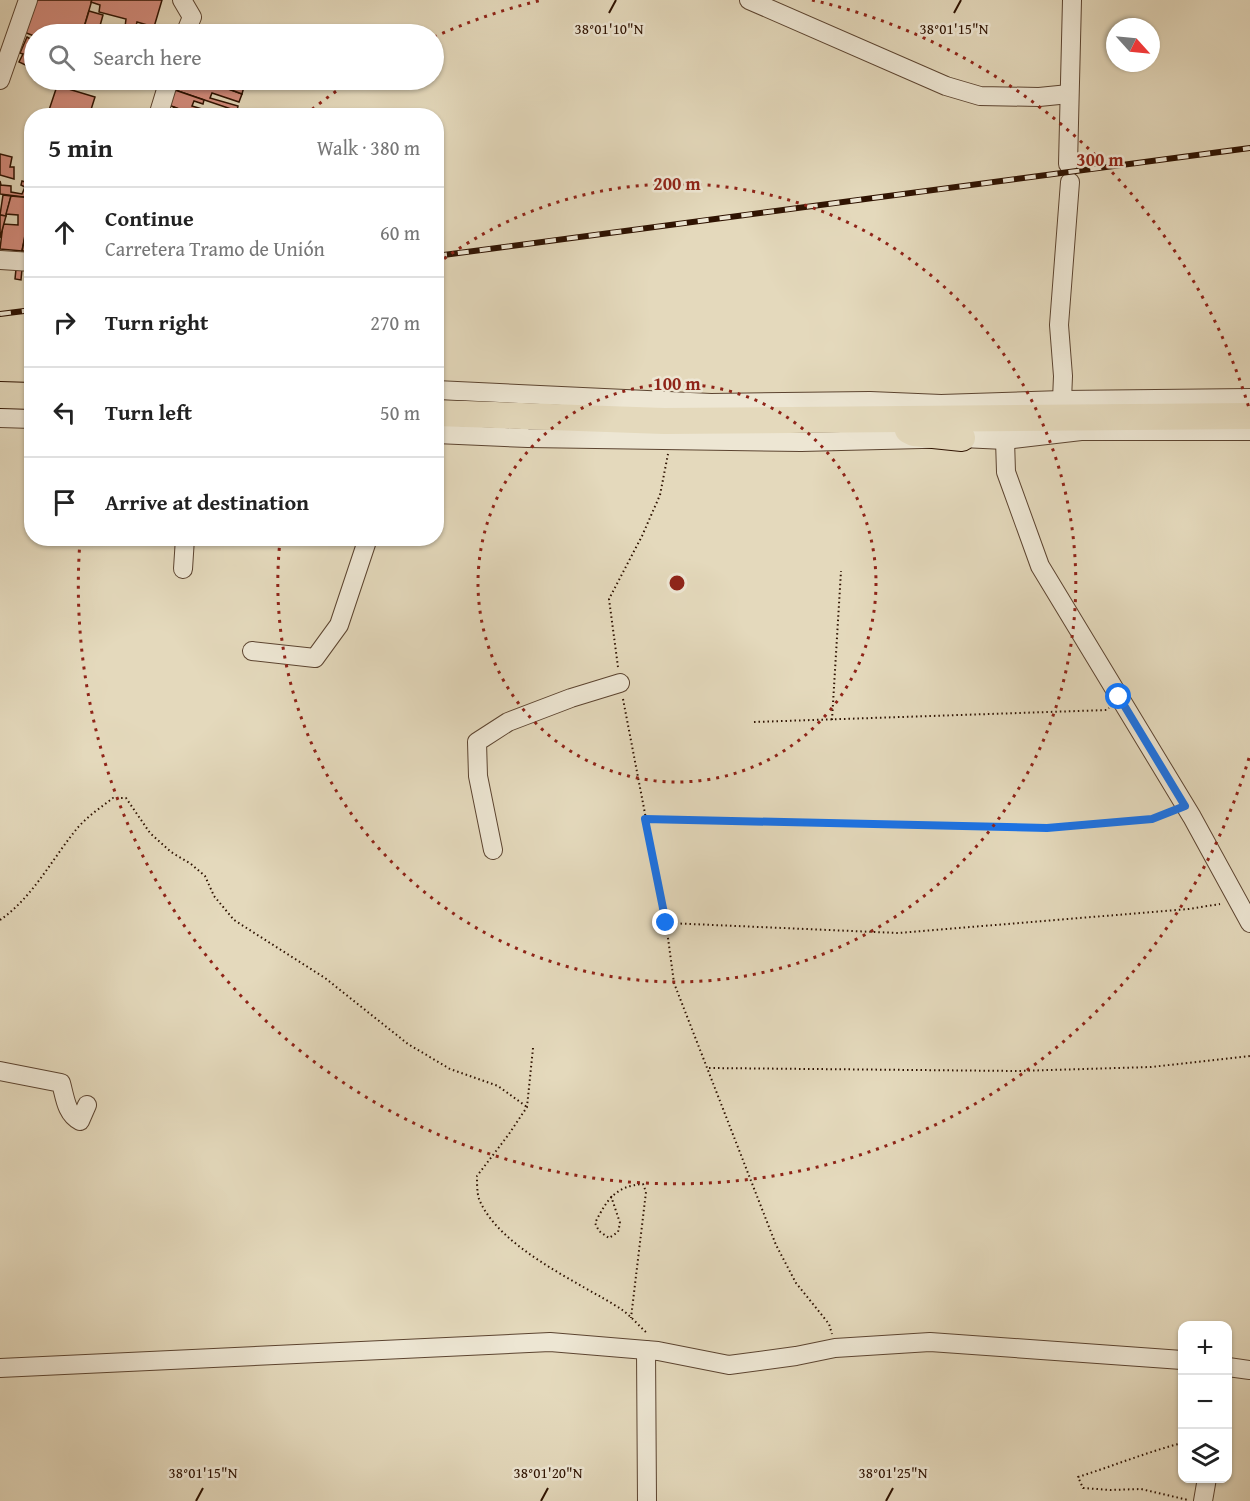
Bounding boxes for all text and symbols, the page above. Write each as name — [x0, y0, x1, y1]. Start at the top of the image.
text: 38°01'10"N — [575, 18, 644, 39]
text: 38°01'15"N — [920, 18, 989, 39]
north arrow — [1106, 18, 1160, 72]
search box — [24, 24, 444, 90]
icon: search — [45, 41, 78, 74]
text: Search here — [93, 41, 202, 73]
text: 5 min — [48, 128, 113, 167]
text: Walk · 380 m — [317, 133, 420, 162]
text: 300 m — [1076, 146, 1124, 173]
text: 200 m — [653, 170, 701, 197]
text: Continue — [105, 202, 194, 234]
icon: ahead — [48, 216, 81, 249]
text: 60 m — [380, 218, 420, 247]
text: Carretera Tramo de Unión — [105, 234, 325, 263]
icon: right — [48, 306, 81, 339]
text: Turn right — [105, 306, 208, 338]
text: 270 m — [370, 308, 420, 337]
text: 100 m — [653, 370, 701, 397]
icon: left — [48, 396, 81, 429]
text: Turn left — [105, 396, 192, 428]
text: 50 m — [380, 398, 420, 427]
icon: arrive — [48, 486, 81, 519]
text: Arrive at destination — [105, 486, 309, 518]
centre of rings — [667, 573, 687, 593]
route start — [1105, 683, 1131, 709]
route end — [652, 909, 678, 935]
map controls — [1178, 1321, 1232, 1483]
button: + — [1178, 1321, 1232, 1375]
button: − — [1178, 1375, 1232, 1429]
button: layers — [1178, 1429, 1232, 1483]
text: 38°01'15"N — [169, 1462, 238, 1483]
text: 38°01'20"N — [514, 1462, 583, 1483]
text: 38°01'25"N — [859, 1462, 928, 1483]

